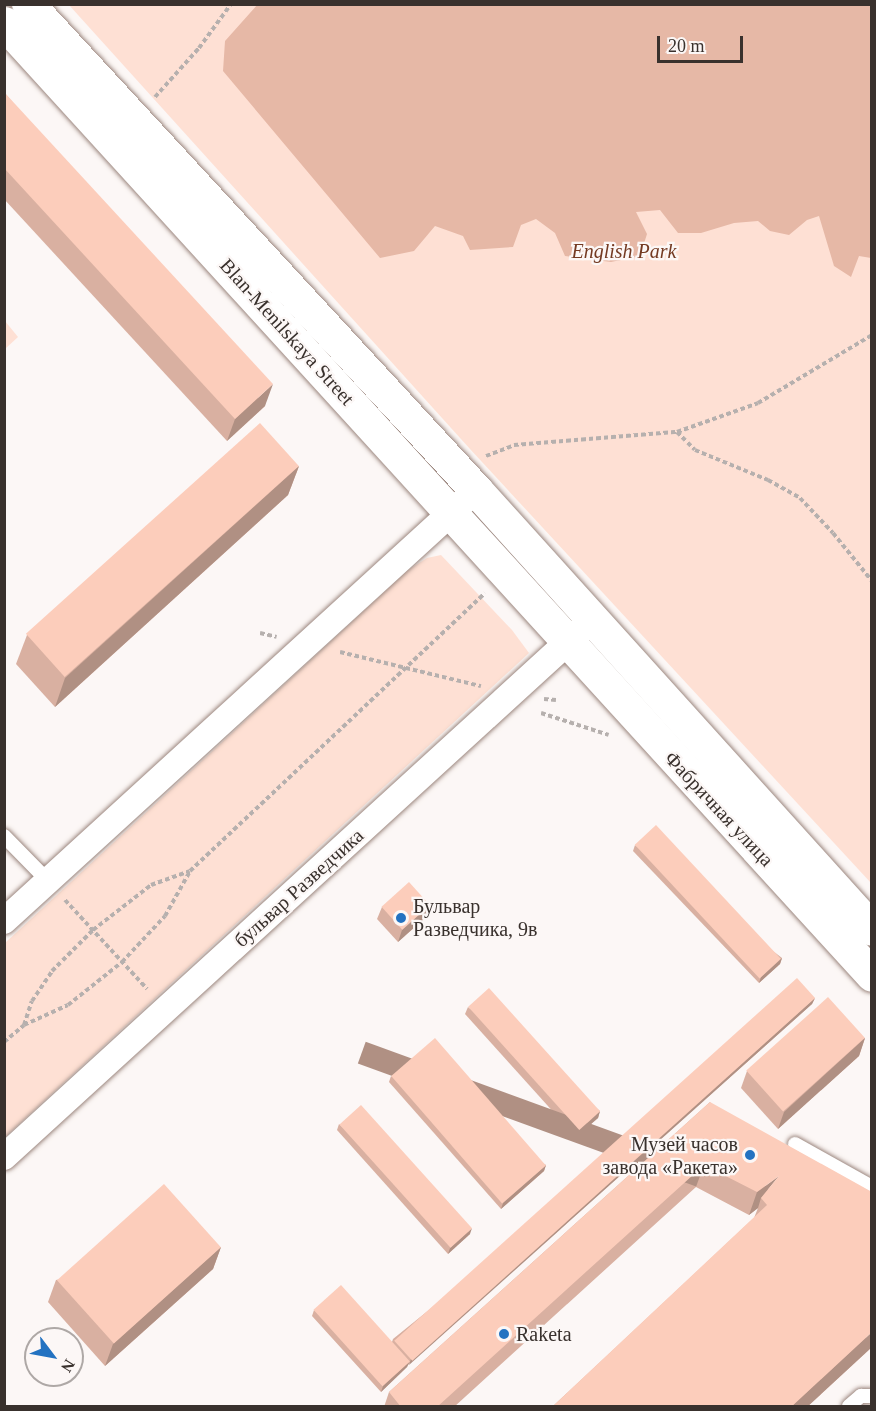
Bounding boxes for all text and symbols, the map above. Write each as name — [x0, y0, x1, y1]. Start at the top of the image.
scale bar — [660, 24, 746, 62]
text: 20 m — [668, 36, 705, 56]
park label: English Park — [572, 239, 676, 263]
street label: Blan-Menilskaya Street — [215, 254, 359, 410]
street label: Фабричная улица — [659, 746, 779, 872]
street label: бульвар Разведчика — [229, 824, 369, 952]
place label: Бульвар Разведчика, 9в — [413, 894, 538, 941]
marker: Бульвар Разведчика, 9в — [394, 911, 408, 925]
place label: Музей часов завода «Ракета» — [602, 1132, 738, 1179]
marker: Музей часов завода «Ракета» — [743, 1148, 757, 1162]
place label: Raketa — [516, 1322, 572, 1346]
north arrow — [24, 1327, 84, 1387]
marker: Raketa — [497, 1327, 511, 1341]
text: N — [58, 1356, 78, 1375]

